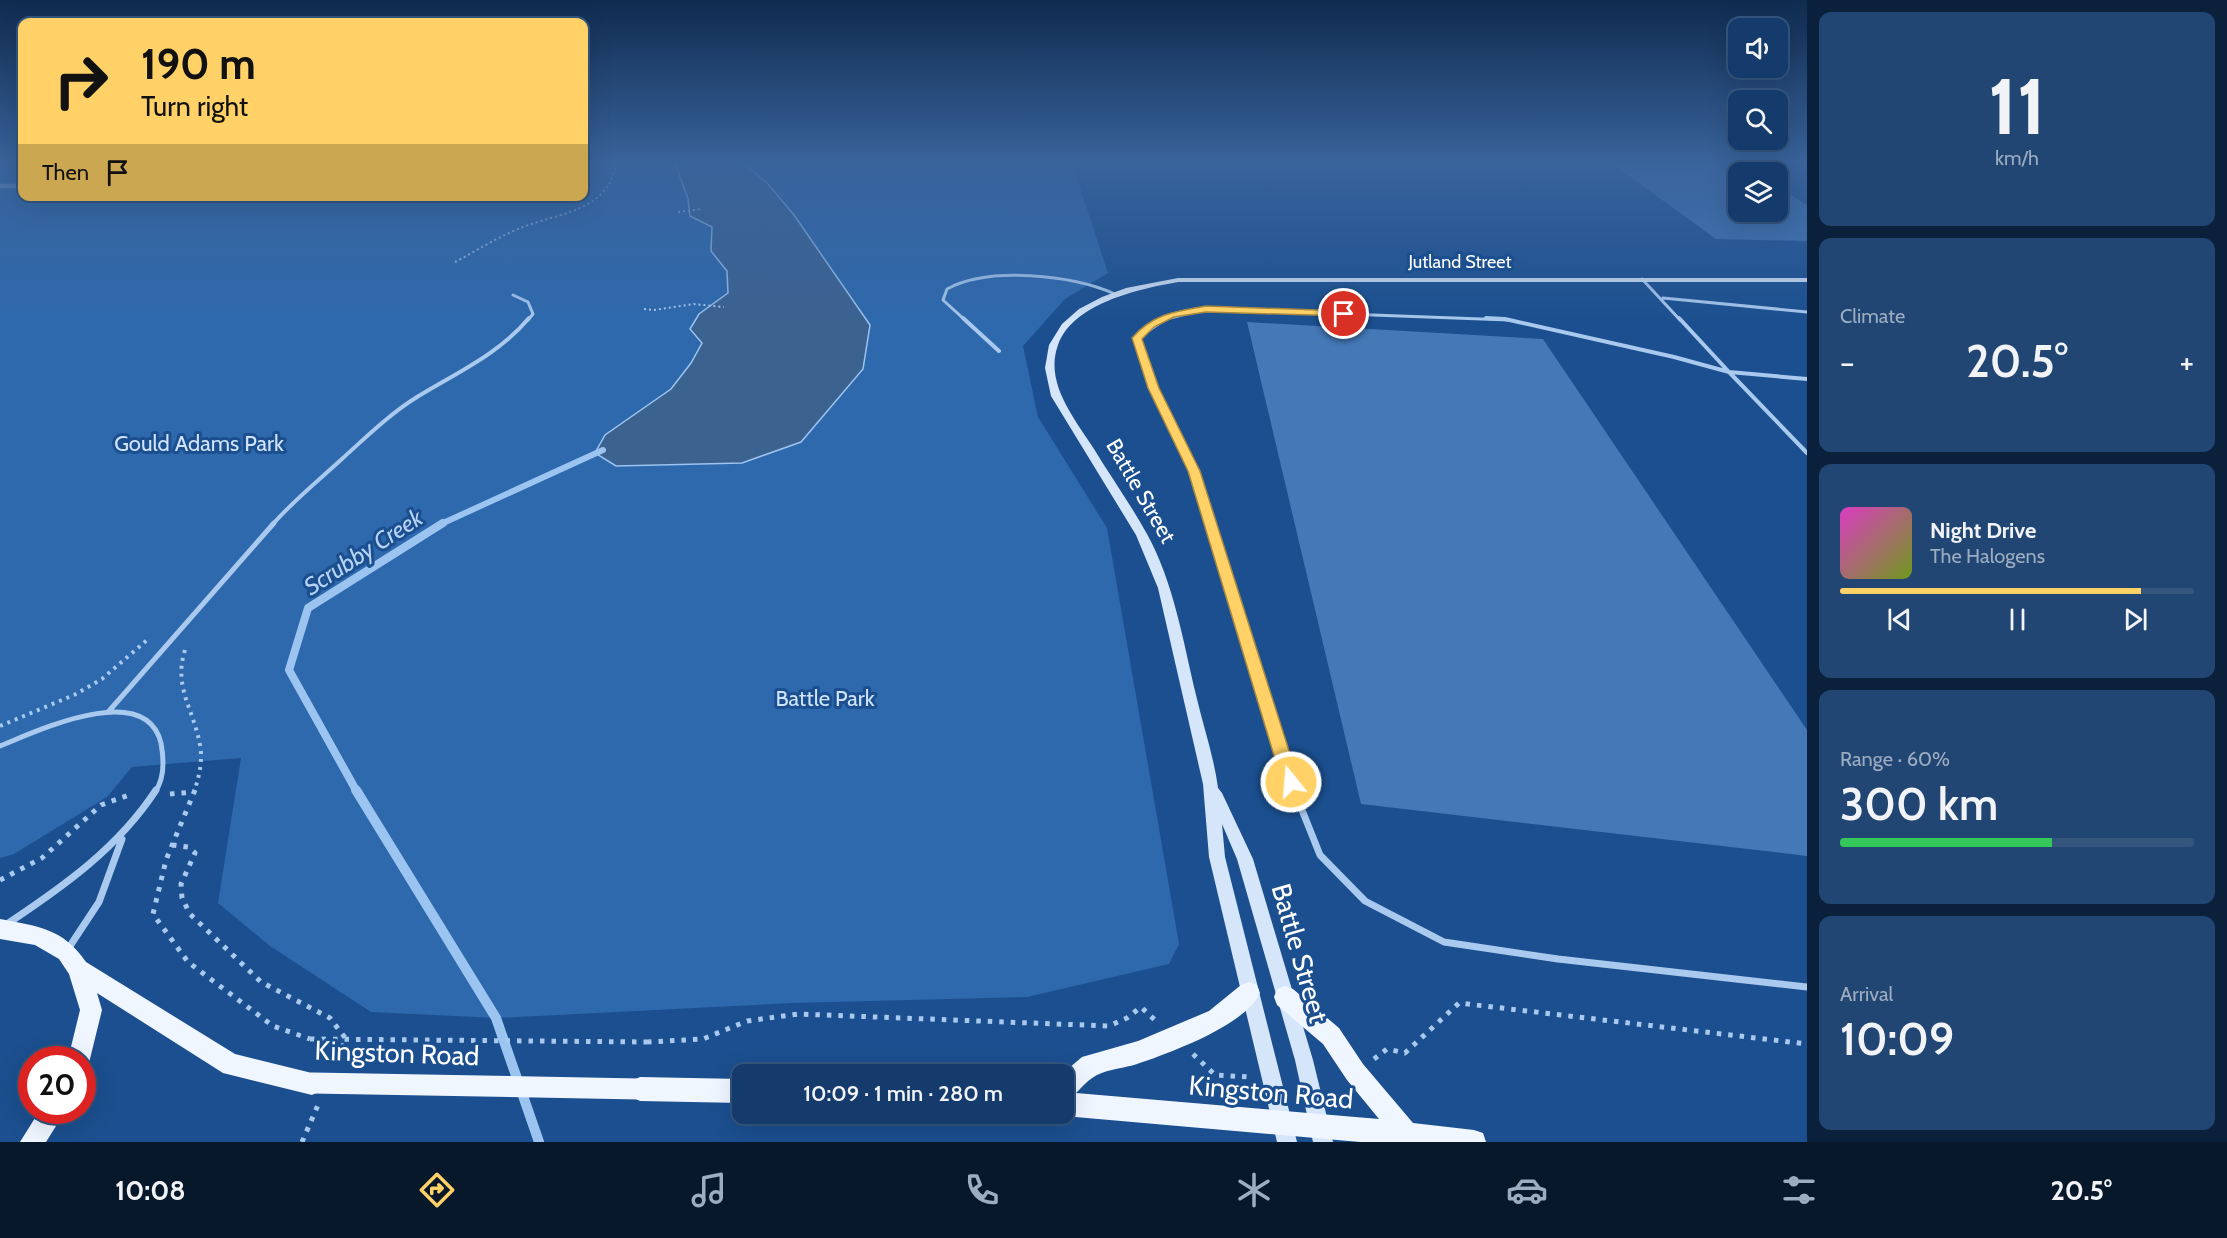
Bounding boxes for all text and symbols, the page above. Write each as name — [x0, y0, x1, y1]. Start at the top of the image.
map controls — [1728, 18, 1788, 222]
button: sound — [1728, 18, 1788, 78]
text: 190 m — [141, 38, 256, 90]
icon: right — [42, 42, 120, 120]
text: 11 — [1988, 59, 2046, 154]
text: Turn right — [141, 90, 248, 123]
button: search — [1728, 90, 1788, 150]
text: km/h — [1995, 146, 2039, 170]
icon: arrive — [101, 156, 134, 189]
text: Then — [42, 159, 89, 186]
button: layers — [1728, 162, 1788, 222]
street label: Jutland Street — [1407, 251, 1512, 273]
pin — [1318, 288, 1369, 339]
icon: arrive — [1327, 297, 1360, 330]
text: Climate — [1840, 304, 1905, 328]
text: 20.5° — [1966, 334, 2068, 388]
text: − — [1840, 342, 1855, 382]
text: + — [2179, 342, 2194, 382]
park label: Gould Adams Park — [114, 430, 284, 457]
street label: Battle Street — [1100, 434, 1182, 549]
water label: Scrubby Creek — [298, 502, 428, 601]
text: Night Drive — [1930, 517, 2036, 544]
text: The Halogens — [1930, 544, 2045, 568]
icon: previous — [1883, 603, 1916, 636]
icon: pause — [2001, 603, 2034, 636]
icon: next — [2119, 603, 2152, 636]
park label: Battle Park — [775, 685, 875, 712]
text: Range · 60% — [1840, 747, 1950, 771]
position arrow — [1259, 750, 1323, 814]
text: 300 km — [1840, 777, 1998, 831]
street label: Battle Street — [1264, 880, 1336, 1026]
text: Arrival — [1840, 982, 1893, 1006]
text: 10:09 — [1840, 1012, 1954, 1066]
street label: Kingston Road — [314, 1034, 480, 1072]
speed limit sign: 20 — [18, 1046, 96, 1124]
street label: Kingston Road — [1187, 1068, 1355, 1116]
text: 10:09 · 1 min · 280 m — [803, 1080, 1003, 1107]
icon: directions — [416, 1169, 458, 1211]
icon: music — [688, 1169, 730, 1211]
icon: phone — [961, 1169, 1003, 1211]
icon: climate — [1233, 1169, 1275, 1211]
icon: car — [1506, 1169, 1548, 1211]
icon: filters — [1778, 1169, 1820, 1211]
text: 10:08 — [115, 1174, 186, 1207]
text: 20.5° — [2050, 1174, 2112, 1207]

